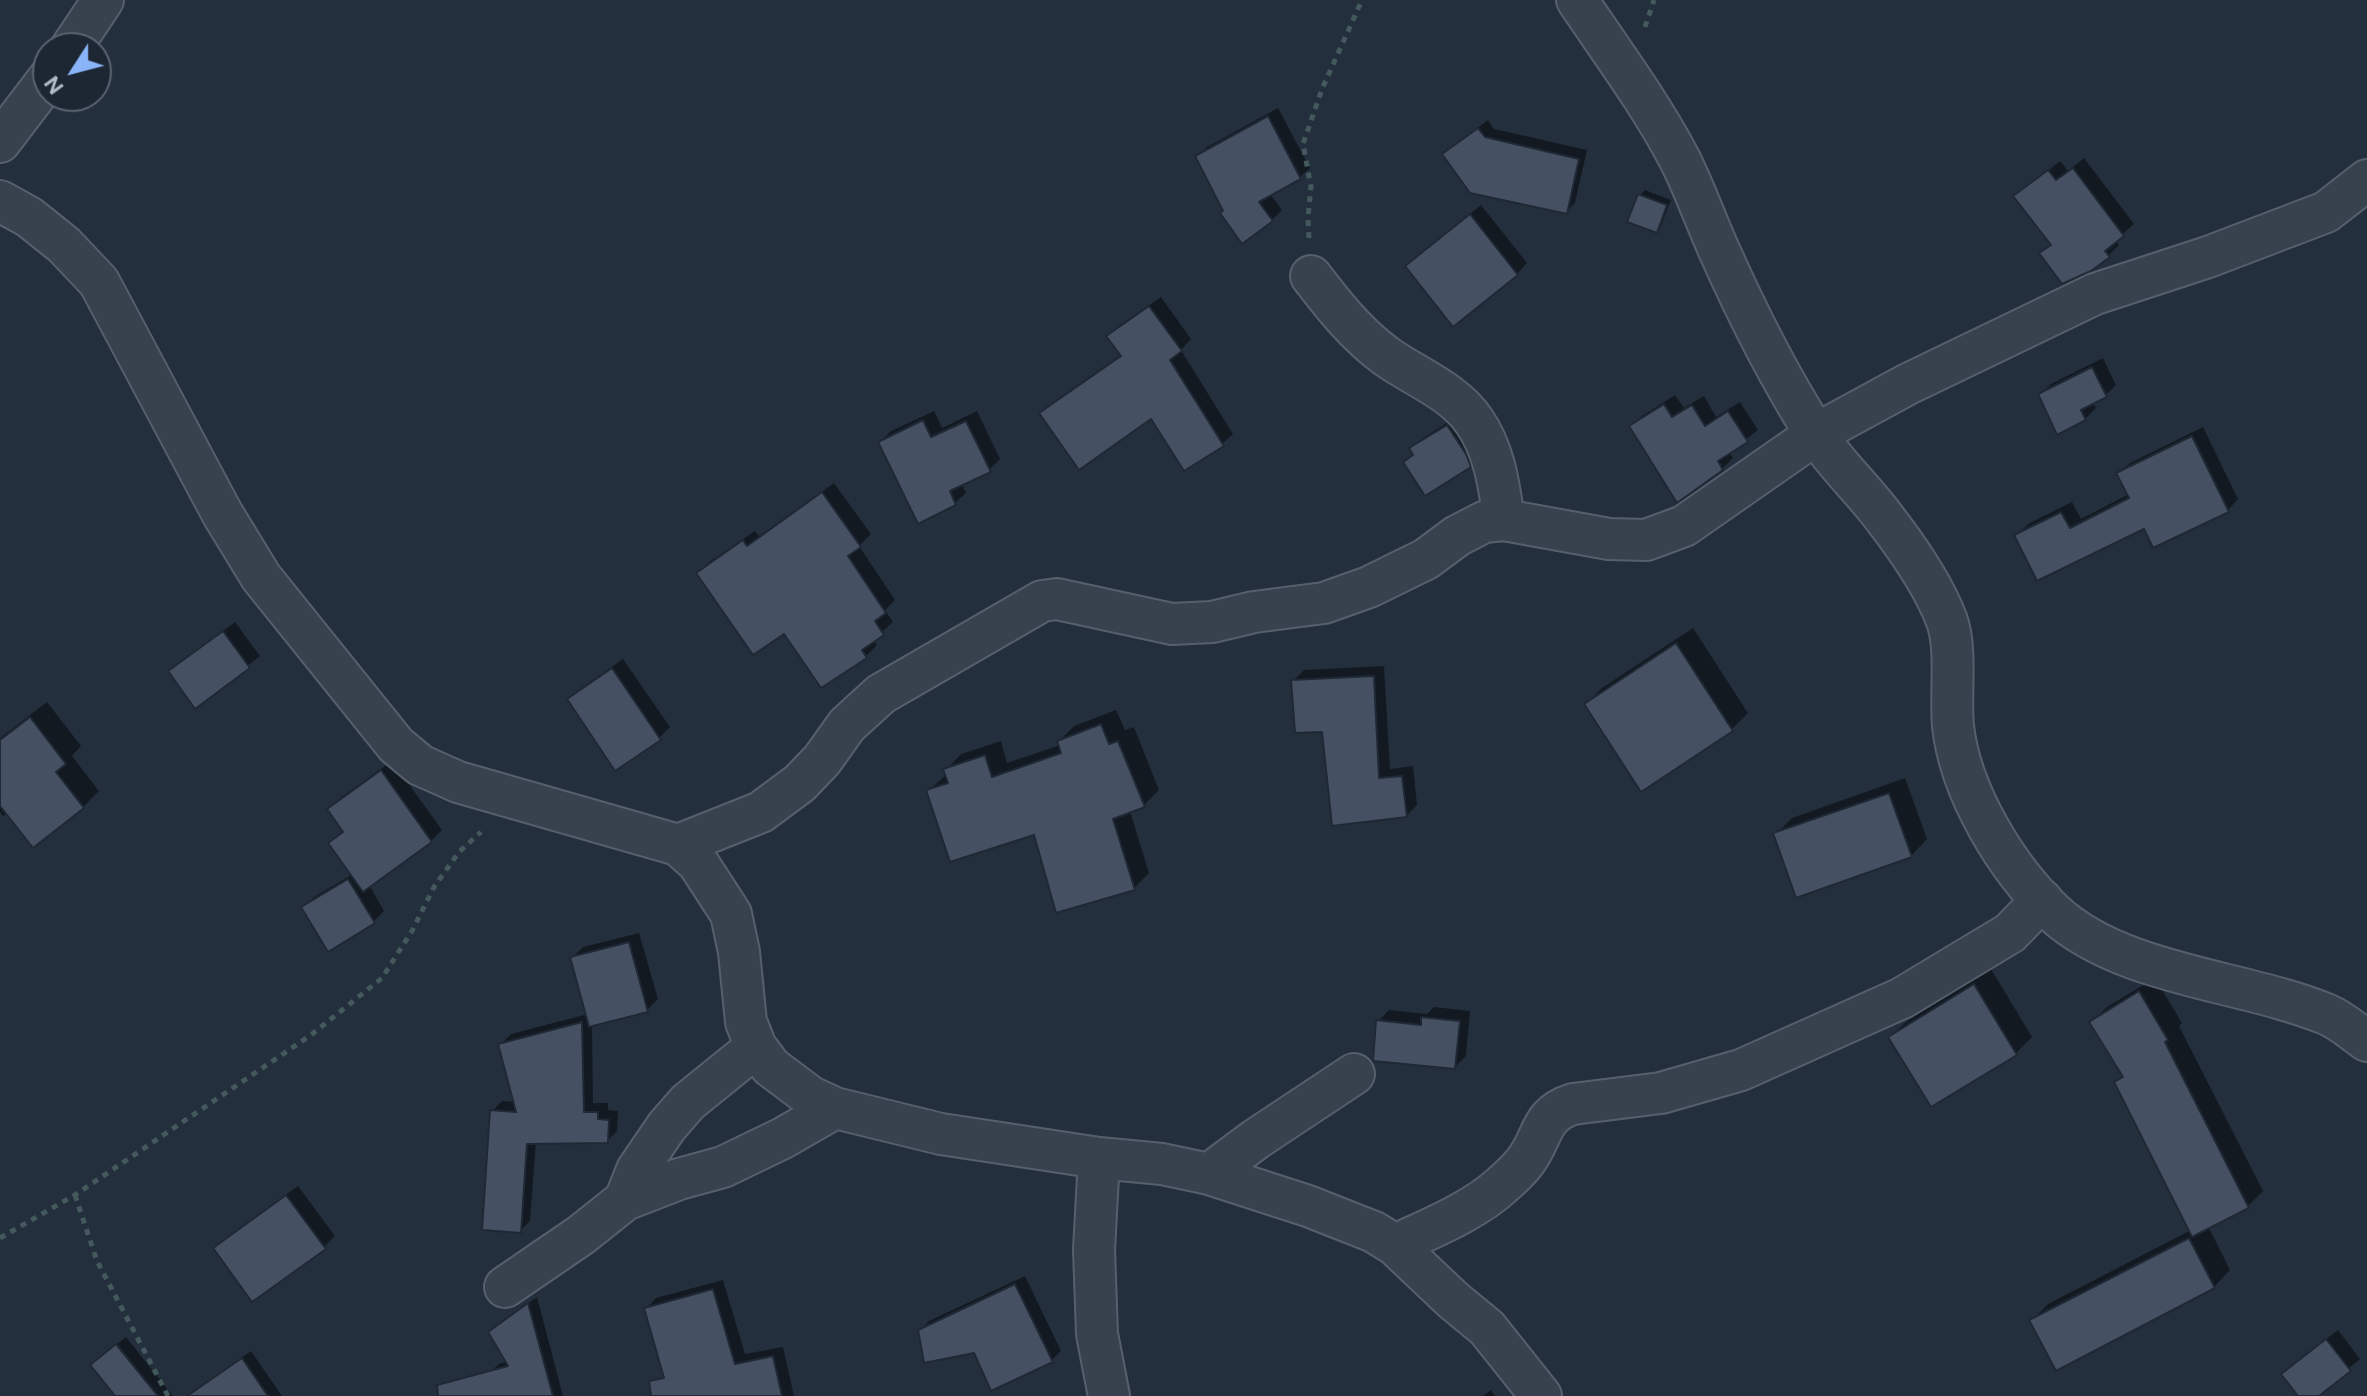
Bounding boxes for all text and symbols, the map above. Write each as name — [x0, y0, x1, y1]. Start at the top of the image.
north arrow — [32, 32, 112, 112]
text: N — [37, 70, 70, 100]

